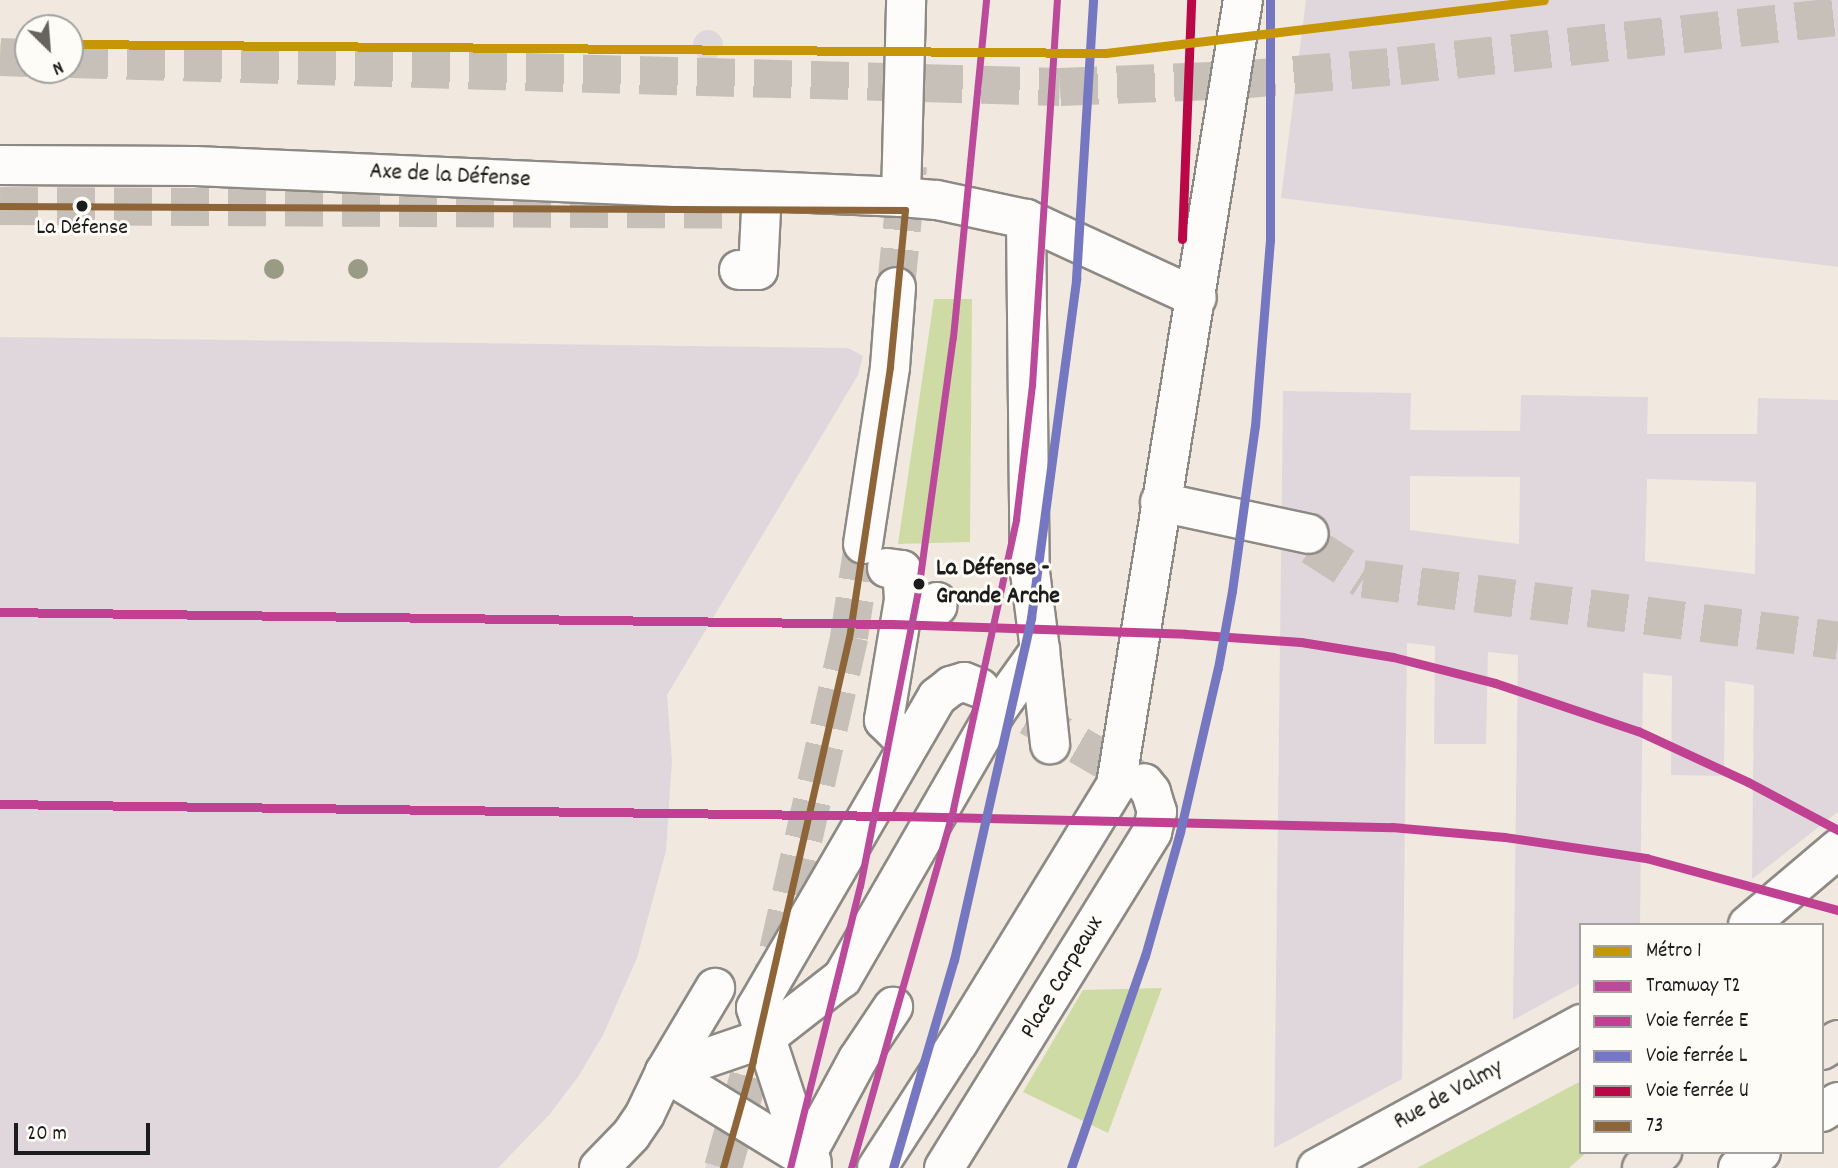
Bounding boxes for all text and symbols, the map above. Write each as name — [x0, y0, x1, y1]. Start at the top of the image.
north arrow — [14, 14, 84, 84]
text: N — [47, 52, 67, 81]
street label: Axe de la Défense — [369, 158, 531, 196]
marker: La Défense — [75, 199, 89, 213]
place label: La Défense — [36, 216, 128, 242]
place label: La Défense - Grande Arche — [936, 556, 1060, 612]
marker: La Défense - Grande Arche — [908, 573, 930, 595]
street label: Place Carpeaux — [1015, 912, 1111, 1044]
legend — [1579, 923, 1824, 1154]
text: Métro 1 — [1646, 937, 1702, 967]
text: Tramway T2 — [1646, 972, 1741, 1002]
text: Voie ferrée E — [1646, 1007, 1748, 1037]
text: Voie ferrée L — [1646, 1042, 1747, 1072]
street label: Rue de Valmy — [1389, 1054, 1509, 1138]
text: Voie ferrée U — [1646, 1077, 1749, 1107]
scale bar — [18, 1108, 154, 1152]
text: 73 — [1646, 1112, 1663, 1142]
text: 20 m — [27, 1120, 67, 1150]

